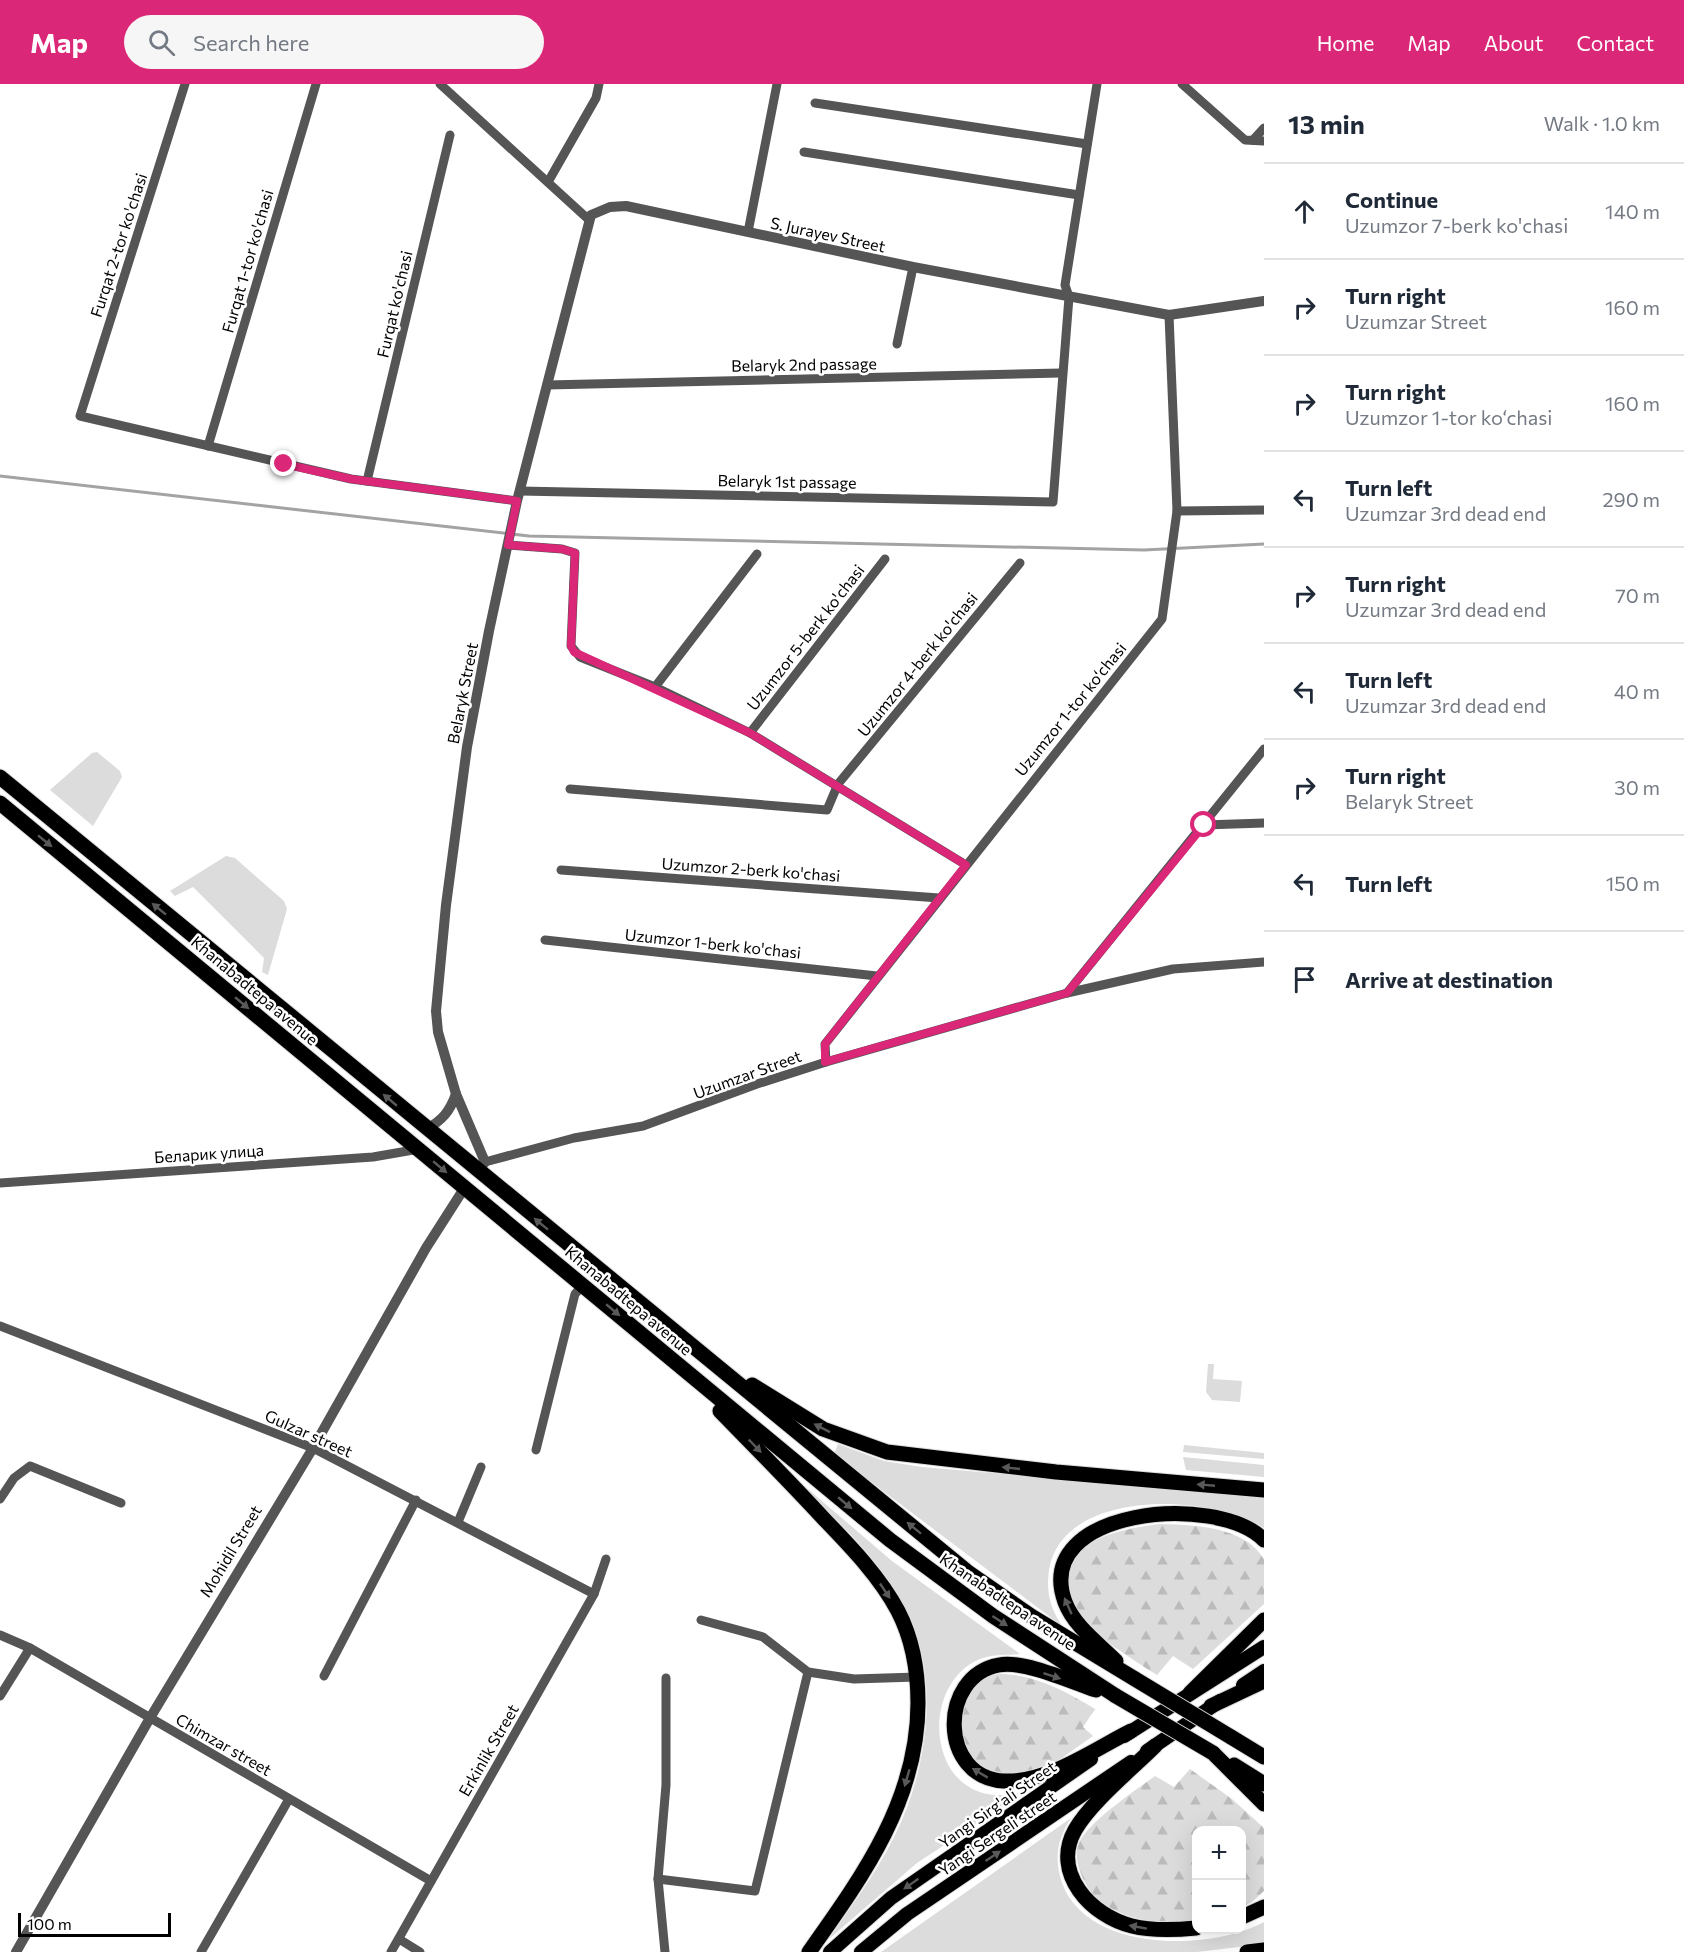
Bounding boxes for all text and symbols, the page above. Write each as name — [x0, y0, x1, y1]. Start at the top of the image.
search box — [124, 15, 544, 69]
text: Map — [30, 25, 88, 59]
icon: search — [145, 26, 178, 59]
text: Search here — [193, 29, 309, 56]
text: Home — [1317, 30, 1374, 55]
text: Map — [1407, 30, 1451, 55]
text: About — [1484, 30, 1543, 55]
text: Contact — [1576, 30, 1654, 55]
text: 13 min — [1288, 108, 1365, 139]
text: Walk · 1.0 km — [1544, 111, 1660, 135]
street label: Furqat 2-tor ko'chasi — [86, 171, 150, 319]
text: Continue — [1345, 186, 1438, 213]
street label: Furqat 1-tor ko'chasi — [217, 187, 277, 335]
icon: ahead — [1288, 195, 1321, 228]
text: 140 m — [1605, 199, 1660, 223]
street label: S. Jurayev Street — [769, 213, 888, 256]
text: Uzumzor 7-berk ko'chasi — [1345, 213, 1568, 237]
street label: Furqat ko'chasi — [372, 249, 416, 359]
text: Turn right — [1345, 282, 1446, 309]
icon: right — [1288, 291, 1321, 324]
text: 160 m — [1605, 295, 1660, 319]
text: Uzumzar Street — [1345, 309, 1487, 333]
street label: Belaryk 2nd passage — [731, 353, 877, 375]
text: Turn right — [1345, 378, 1446, 405]
icon: right — [1288, 387, 1321, 420]
text: 160 m — [1605, 391, 1660, 415]
text: Uzumzor 1-tor ko‘chasi — [1345, 405, 1552, 429]
route end — [270, 450, 296, 476]
street label: Belaryk 1st passage — [717, 470, 857, 492]
text: Turn left — [1345, 474, 1432, 501]
icon: left — [1288, 483, 1321, 516]
text: 290 m — [1602, 487, 1660, 511]
text: Uzumzar 3rd dead end — [1345, 501, 1546, 525]
street label: Uzumzor 5-berk ko'chasi — [742, 560, 868, 714]
text: Turn right — [1345, 570, 1446, 597]
icon: right — [1288, 579, 1321, 612]
text: 70 m — [1615, 583, 1660, 607]
street label: Uzumzor 4-berk ko'chasi — [853, 588, 981, 740]
text: Uzumzar 3rd dead end — [1345, 597, 1546, 621]
street label: Uzumzor 1-tor ko‘chasi — [1010, 639, 1130, 779]
street label: Belaryk Street — [443, 640, 481, 745]
text: Turn left — [1345, 666, 1432, 693]
icon: left — [1288, 675, 1321, 708]
text: 40 m — [1614, 679, 1660, 703]
text: Uzumzar 3rd dead end — [1345, 693, 1546, 717]
text: Turn right — [1345, 762, 1446, 789]
icon: right — [1288, 771, 1321, 804]
text: 30 m — [1614, 775, 1660, 799]
text: Belaryk Street — [1345, 789, 1474, 813]
route start — [1190, 811, 1216, 837]
one-way arrow — [37, 834, 53, 847]
street label: Uzumzor 2-berk ko'chasi — [661, 853, 841, 885]
icon: left — [1288, 867, 1321, 900]
text: Turn left — [1345, 870, 1432, 897]
text: 150 m — [1606, 871, 1660, 895]
one-way arrow — [151, 902, 167, 915]
street label: Uzumzor 1-berk ko'chasi — [624, 924, 802, 962]
street label: Khanabadtepa avenue — [188, 931, 322, 1049]
icon: arrive — [1288, 963, 1321, 996]
text: Arrive at destination — [1345, 966, 1553, 993]
one-way arrow — [234, 996, 249, 1009]
street label: Uzumzar Street — [690, 1046, 804, 1102]
one-way arrow — [383, 1094, 398, 1106]
street label: Беларик улица — [154, 1140, 264, 1166]
one-way arrow — [433, 1160, 448, 1173]
one-way arrow — [533, 1217, 549, 1230]
street label: Khanabadtepa avenue — [562, 1241, 696, 1359]
one-way arrow — [605, 1304, 621, 1317]
street label: Gulzar street — [262, 1405, 356, 1461]
one-way arrow — [813, 1423, 830, 1433]
one-way arrow — [747, 1439, 761, 1453]
one-way arrow — [1002, 1463, 1021, 1473]
one-way arrow — [1196, 1480, 1215, 1490]
one-way arrow — [837, 1496, 852, 1509]
street label: Mohidil Street — [195, 1501, 265, 1600]
one-way arrow — [906, 1522, 922, 1535]
street label: Khanabadtepa avenue — [936, 1548, 1080, 1654]
one-way arrow — [879, 1583, 890, 1599]
one-way arrow — [1063, 1596, 1073, 1614]
one-way arrow — [992, 1615, 1008, 1627]
one-way arrow — [1043, 1671, 1061, 1681]
street label: Erkinlik Street — [454, 1700, 522, 1799]
street label: Chimzar street — [173, 1709, 276, 1779]
street label: Yangi Sirg'ali Street — [935, 1756, 1060, 1852]
one-way arrow — [971, 1768, 988, 1778]
one-way arrow — [902, 1769, 911, 1787]
street label: Yangi Sergeli street — [935, 1786, 1060, 1879]
map controls — [1192, 1826, 1246, 1934]
button: + — [1192, 1826, 1246, 1880]
one-way arrow — [985, 1850, 1001, 1861]
one-way arrow — [903, 1878, 919, 1890]
button: − — [1192, 1880, 1246, 1934]
scale bar — [18, 1910, 171, 1938]
text: 100 m — [27, 1914, 72, 1933]
one-way arrow — [1129, 1922, 1148, 1931]

